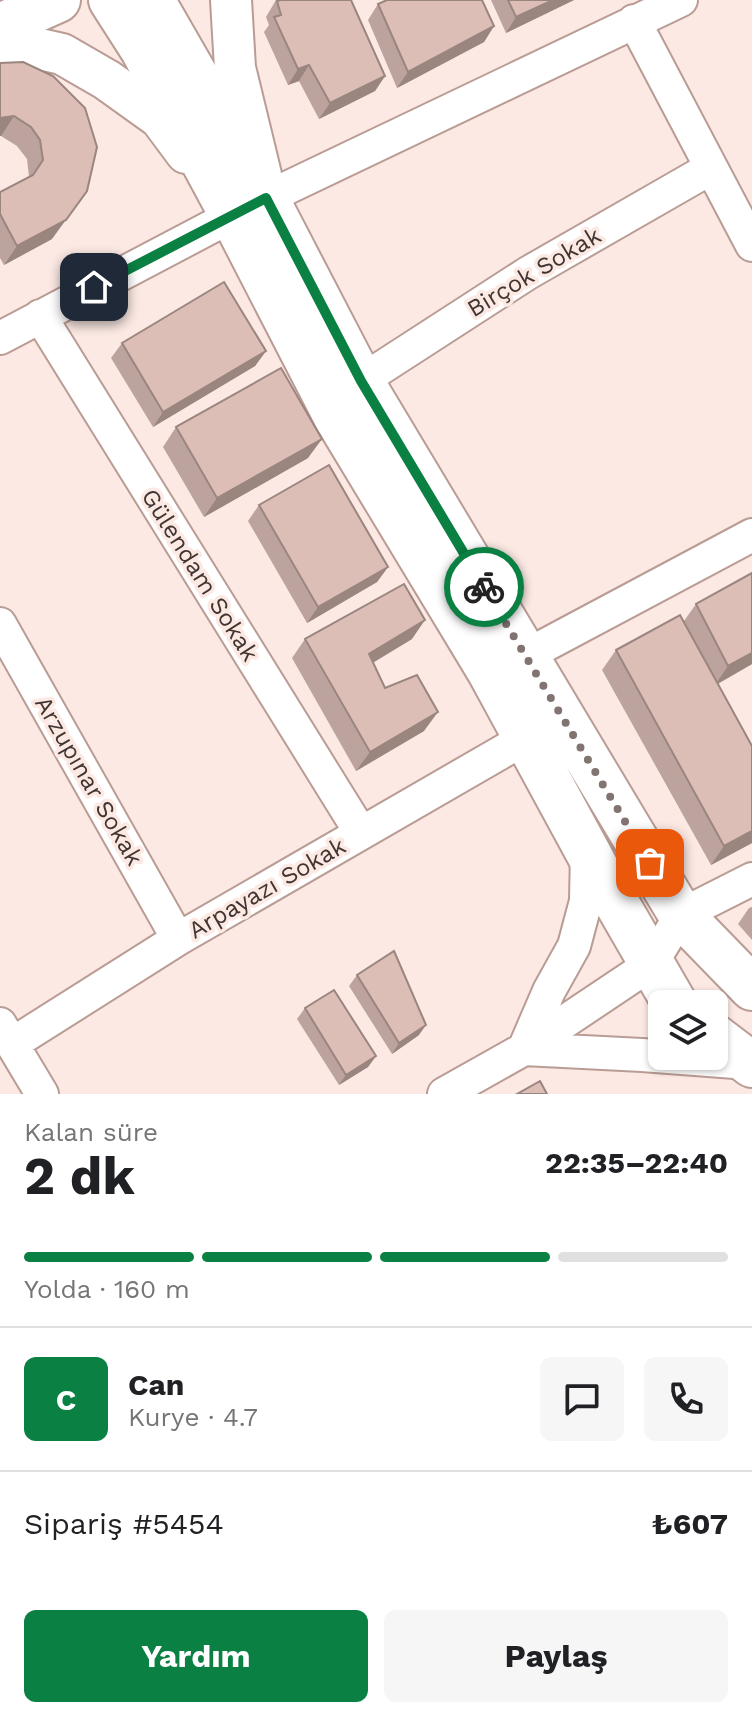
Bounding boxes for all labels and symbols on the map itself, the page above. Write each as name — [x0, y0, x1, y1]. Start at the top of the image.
street label: Birçok Sokak — [462, 221, 606, 323]
pin — [60, 253, 128, 321]
street label: Gülendam Sokak — [136, 484, 265, 667]
courier — [444, 547, 524, 627]
street label: Arzupınar Sokak — [29, 691, 149, 871]
pin — [616, 829, 684, 897]
street label: Arpayazı Sokak — [183, 831, 351, 944]

